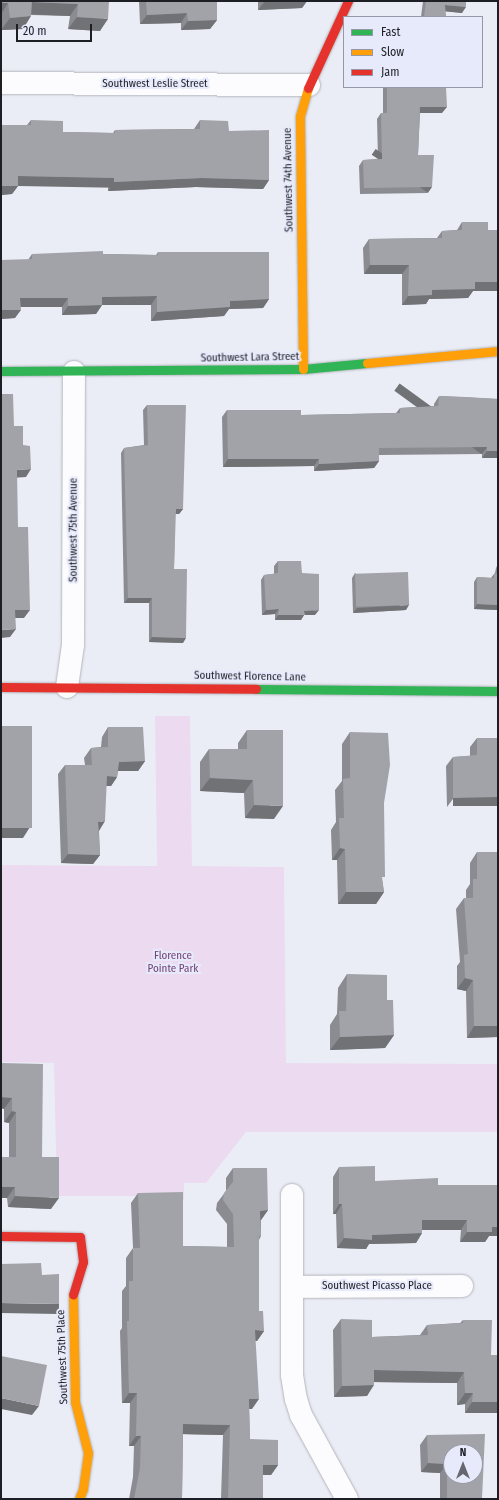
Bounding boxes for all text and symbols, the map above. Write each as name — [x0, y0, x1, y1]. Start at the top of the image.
scale bar — [18, 16, 94, 42]
legend — [343, 16, 483, 88]
text: 20 m — [23, 24, 47, 38]
text: Fast — [381, 25, 400, 39]
text: Slow — [381, 45, 404, 59]
text: Jam — [381, 65, 399, 79]
street label: Southwest Leslie Street — [102, 77, 208, 91]
street label: Southwest 74th Avenue — [281, 128, 297, 232]
street label: Southwest Lara Street — [201, 351, 299, 365]
street label: Southwest 75th Avenue — [67, 478, 81, 582]
street label: Southwest Florence Lane — [194, 669, 306, 685]
park label: Florence Pointe Park — [148, 950, 198, 976]
street label: Southwest Picasso Place — [322, 1279, 432, 1293]
street label: Southwest 75th Place — [55, 1309, 71, 1405]
north arrow — [443, 1444, 483, 1484]
text: N — [460, 1446, 466, 1459]

